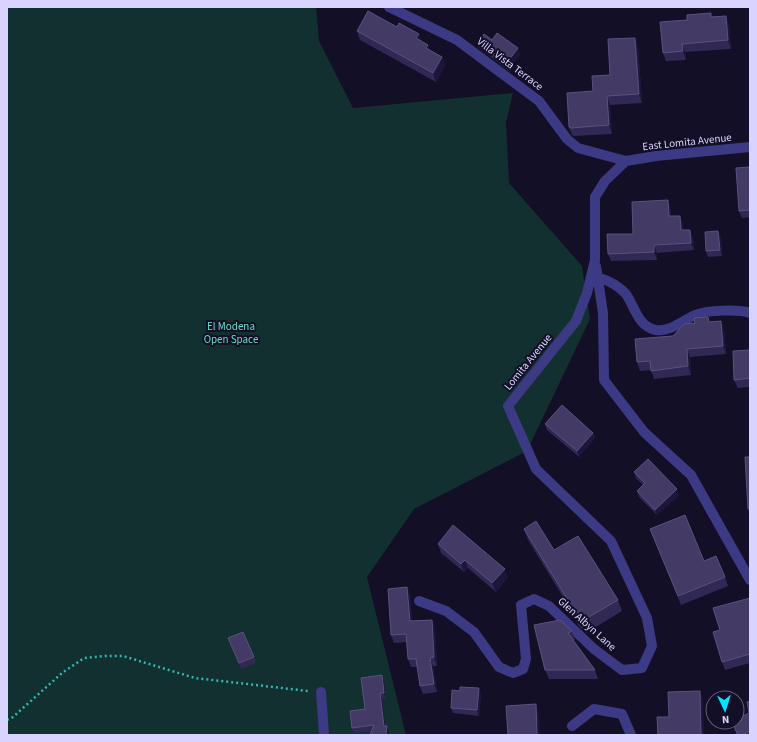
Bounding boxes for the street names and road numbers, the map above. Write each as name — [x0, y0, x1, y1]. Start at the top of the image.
street label: Villa Vista Terrace — [474, 34, 547, 94]
street label: East Lomita Avenue — [642, 130, 733, 154]
street label: Lomita Avenue — [501, 330, 556, 393]
street label: Glen Albyn Lane — [555, 594, 620, 655]

